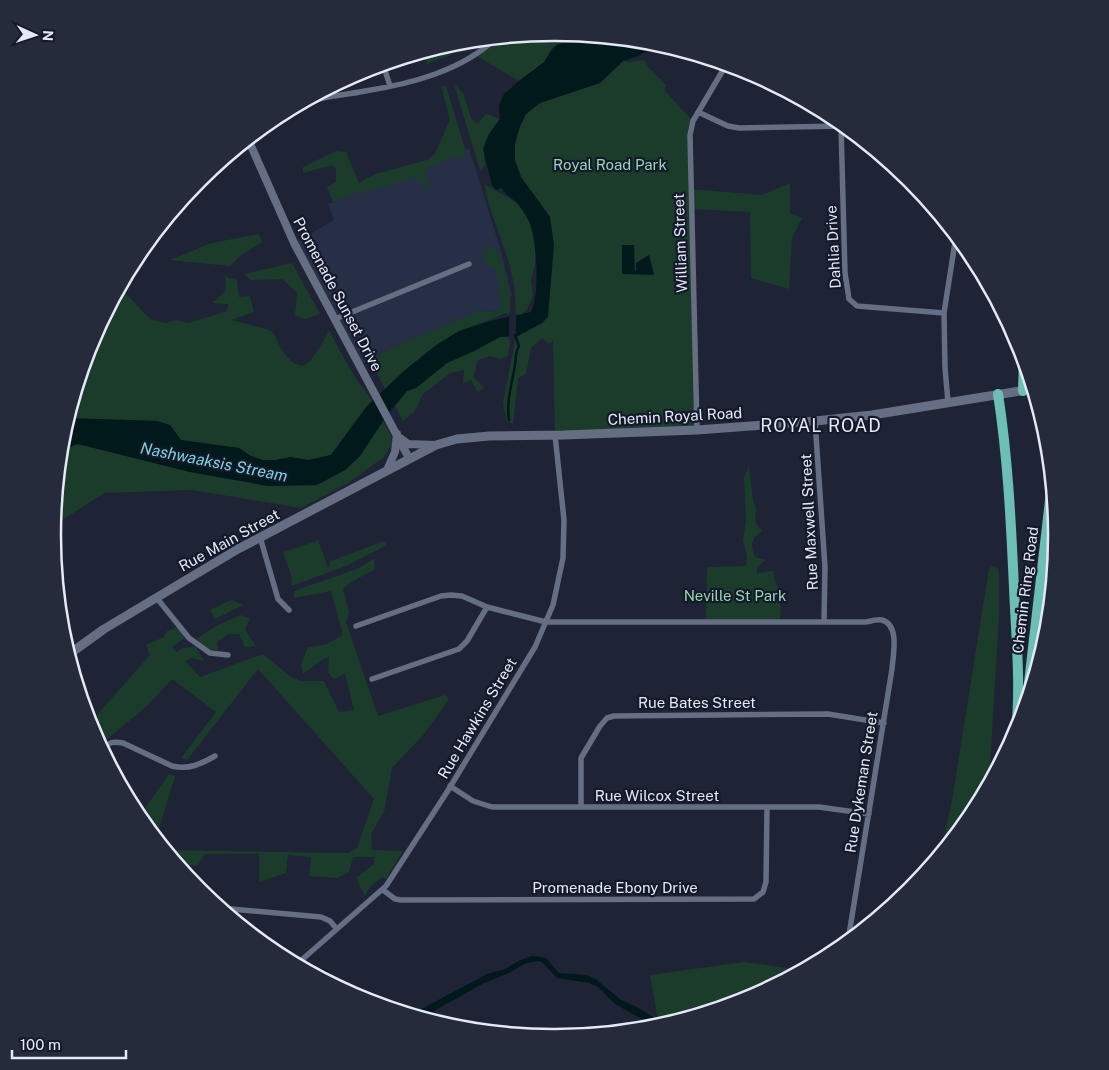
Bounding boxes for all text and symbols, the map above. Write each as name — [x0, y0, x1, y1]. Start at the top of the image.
north arrow — [10, 10, 60, 60]
text: N — [40, 30, 56, 42]
park label: Royal Road Park — [553, 156, 667, 173]
street label: William Street — [670, 193, 690, 293]
street label: Dahlia Drive — [822, 205, 844, 289]
street label: Promenade Sunset Drive — [290, 214, 386, 374]
street label: Chemin Royal Road — [607, 404, 743, 428]
district label: ROYAL ROAD — [760, 415, 882, 436]
water label: Nashwaaksis Stream — [139, 438, 289, 486]
street label: Rue Maxwell Street — [797, 453, 821, 591]
street label: Rue Main Street — [176, 505, 282, 575]
street label: Chemin Ring Road — [1009, 526, 1041, 654]
park label: Neville St Park — [684, 587, 786, 604]
street label: Rue Hawkins Street — [434, 654, 520, 781]
street label: Rue Bates Street — [638, 694, 756, 711]
street label: Rue Dykeman Street — [841, 710, 881, 854]
street label: Rue Wilcox Street — [595, 787, 720, 804]
street label: Promenade Ebony Drive — [532, 879, 698, 896]
scale bar — [12, 1028, 126, 1060]
text: 100 m — [20, 1036, 61, 1053]

